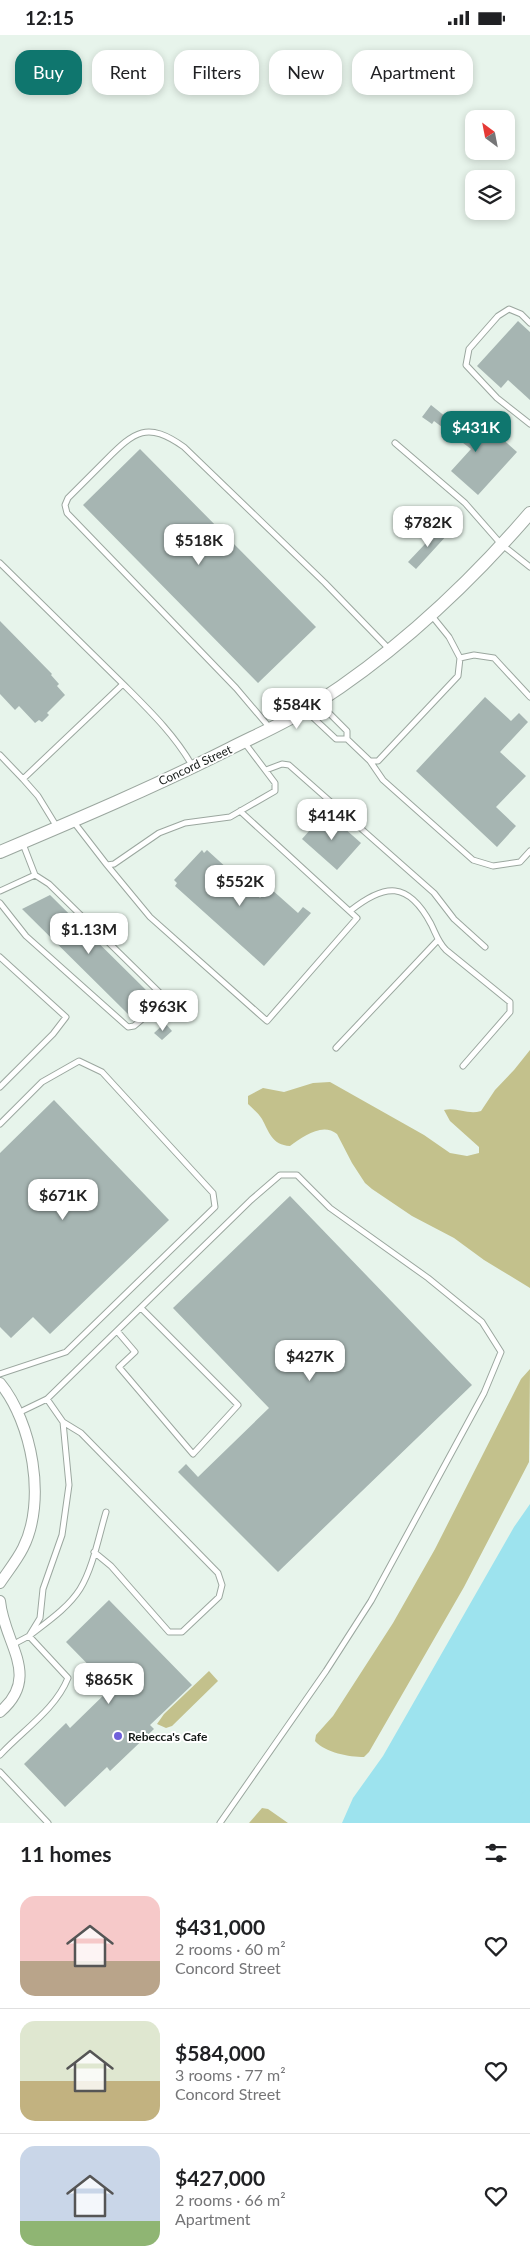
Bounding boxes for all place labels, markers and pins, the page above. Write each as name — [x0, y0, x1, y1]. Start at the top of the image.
pin: $431K — [441, 411, 511, 453]
pin: $782K — [393, 505, 463, 548]
pin: $518K — [164, 523, 234, 566]
pin: $584K — [262, 687, 332, 730]
pin: $414K — [297, 799, 367, 841]
pin: $552K — [205, 865, 275, 907]
pin: $1.13M — [48, 913, 130, 955]
pin: $963K — [128, 989, 198, 1032]
pin: $671K — [28, 1179, 98, 1221]
pin: $427K — [275, 1339, 345, 1382]
pin: $865K — [74, 1663, 144, 1705]
place label: Rebecca's Cafe — [128, 1729, 208, 1744]
marker: Rebecca's Cafe — [112, 1730, 124, 1742]

